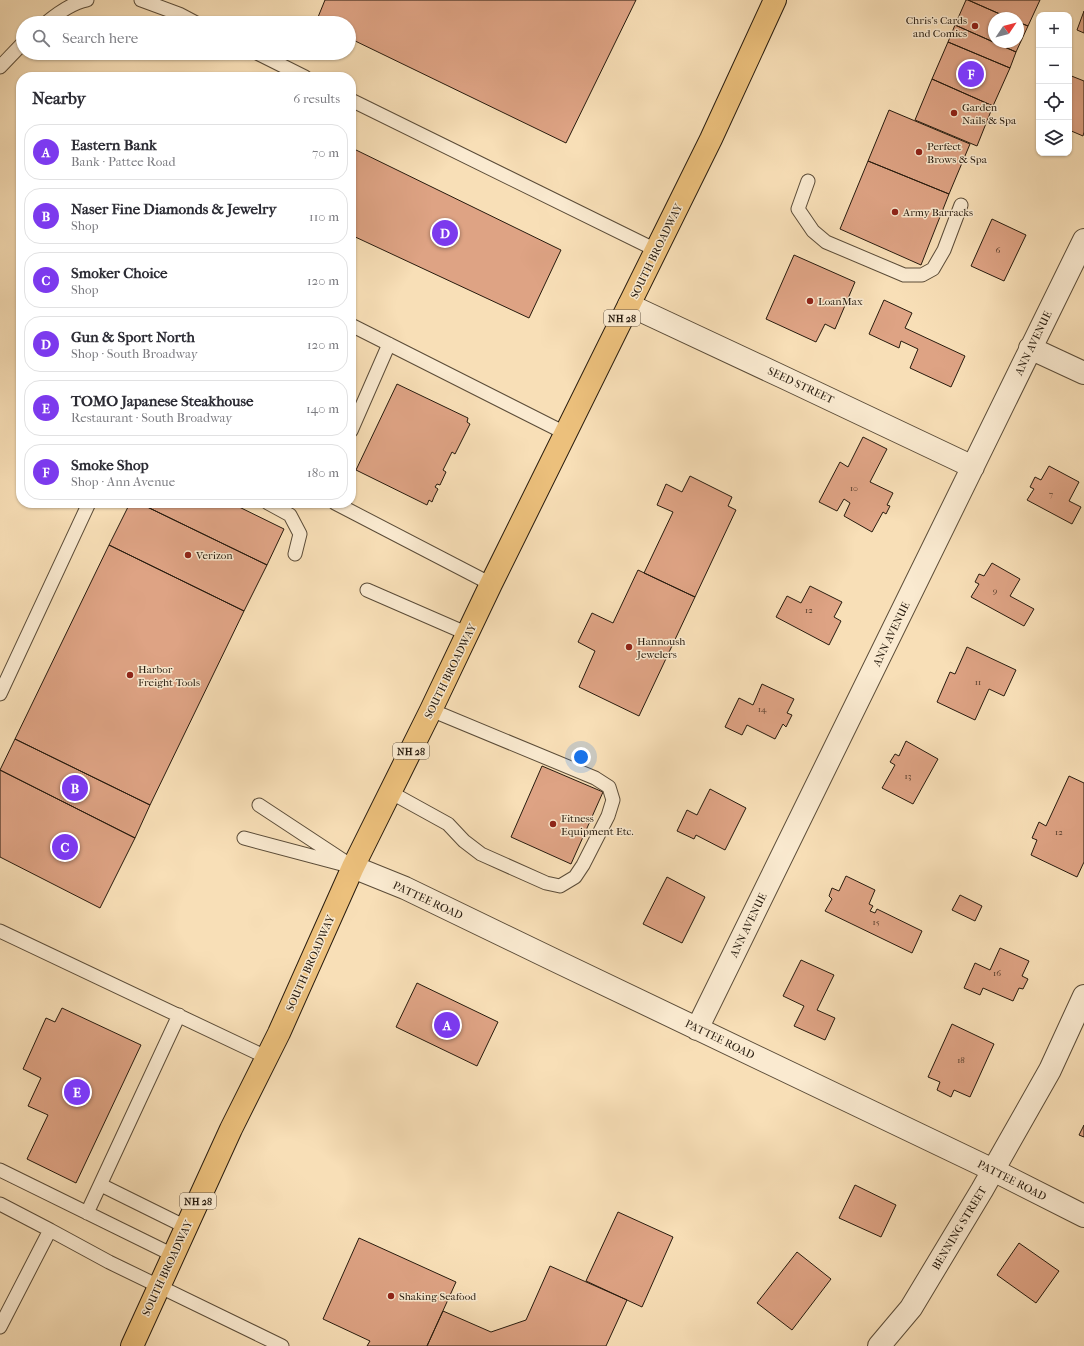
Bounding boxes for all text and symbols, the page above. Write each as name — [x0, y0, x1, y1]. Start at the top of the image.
north arrow — [988, 12, 1024, 48]
map controls — [1036, 12, 1072, 156]
button: + — [1036, 12, 1072, 48]
place label: Chris's Cards and Comics — [906, 14, 967, 40]
search box — [16, 16, 356, 60]
marker: Chris's Cards and Comics — [970, 21, 980, 31]
icon: search — [30, 27, 52, 49]
text: Search here — [62, 29, 138, 47]
button: − — [1036, 48, 1072, 84]
pin: F — [958, 59, 984, 89]
button: locate — [1036, 84, 1072, 120]
text: Nearby — [32, 88, 86, 108]
text: 6 results — [293, 91, 340, 106]
place label: Garden Nails & Spa — [962, 101, 1017, 127]
marker: Garden Nails & Spa — [949, 108, 959, 118]
button: layers — [1036, 120, 1072, 156]
text: Eastern Bank — [71, 136, 157, 154]
place label: Perfect Brows & Spa — [927, 140, 988, 166]
text: A — [42, 145, 50, 160]
text: 70 m — [312, 145, 339, 160]
marker: Perfect Brows & Spa — [914, 147, 924, 157]
text: Bank · Pattee Road — [71, 154, 176, 169]
text: Naser Fine Diamonds & Jewelry — [71, 200, 276, 218]
street label: SOUTH BROADWAY — [628, 201, 685, 301]
place label: Army Barracks — [902, 206, 973, 219]
marker: Army Barracks — [890, 207, 900, 217]
text: B — [42, 209, 50, 224]
text: 110 m — [309, 209, 339, 224]
text: Shop — [71, 218, 99, 233]
pin: D — [432, 218, 458, 248]
house number: 6 — [996, 245, 1001, 255]
text: Smoker Choice — [71, 264, 168, 282]
text: C — [42, 273, 50, 288]
text: 120 m — [307, 273, 339, 288]
text: Shop — [71, 282, 99, 297]
place label: LoanMax — [818, 295, 863, 308]
marker: LoanMax — [805, 296, 815, 306]
street label: ANN AVENUE — [1012, 309, 1055, 378]
road number: NH 28 — [604, 310, 640, 326]
text: Gun & Sport North — [71, 328, 195, 346]
text: D — [41, 337, 51, 352]
text: 120 m — [307, 337, 339, 352]
text: Shop · South Broadway — [71, 346, 198, 361]
street label: SEED STREET — [766, 364, 837, 407]
text: TOMO Japanese Steakhouse — [71, 392, 253, 410]
text: E — [42, 401, 50, 416]
text: 140 m — [306, 401, 339, 416]
text: Restaurant · South Broadway — [71, 410, 232, 425]
text: Smoke Shop — [71, 456, 149, 474]
text: F — [43, 465, 49, 480]
text: 180 m — [307, 465, 339, 480]
text: Shop · Ann Avenue — [71, 474, 175, 489]
house number: 10 — [850, 483, 858, 493]
house number: 7 — [1049, 489, 1054, 499]
place label: Verizon — [195, 549, 233, 562]
marker: Verizon — [183, 550, 193, 560]
house number: 9 — [993, 585, 998, 595]
street label: ANN AVENUE — [870, 600, 913, 669]
house number: 12 — [805, 605, 813, 615]
street label: SOUTH BROADWAY — [422, 621, 479, 721]
place label: Hannoush Jewelers — [636, 635, 686, 661]
marker: Hannoush Jewelers — [624, 642, 634, 652]
place label: Harbor Freight Tools — [138, 663, 200, 689]
marker: Harbor Freight Tools — [125, 670, 135, 680]
house number: 11 — [975, 677, 981, 687]
house number: 14 — [758, 704, 767, 714]
road number: NH 28 — [393, 743, 429, 759]
your location — [571, 747, 591, 767]
house number: 13 — [905, 771, 912, 781]
pin: B — [62, 773, 88, 803]
place label: Fitness Equipment Etc. — [561, 812, 634, 838]
marker: Fitness Equipment Etc. — [548, 819, 558, 829]
house number: 12 — [1055, 827, 1063, 837]
pin: C — [52, 832, 78, 862]
street label: PATTEE ROAD — [391, 879, 465, 922]
street label: ANN AVENUE — [727, 891, 770, 960]
street label: SOUTH BROADWAY — [283, 913, 338, 1013]
house number: 15 — [872, 917, 880, 927]
house number: 16 — [993, 968, 1001, 978]
pin: A — [434, 1010, 460, 1040]
street label: PATTEE ROAD — [683, 1017, 757, 1062]
house number: 18 — [957, 1055, 965, 1065]
pin: E — [64, 1077, 90, 1107]
street label: PATTEE ROAD — [975, 1157, 1048, 1203]
street label: BENNING STREET — [929, 1184, 990, 1272]
road number: NH 28 — [180, 1193, 216, 1209]
street label: SOUTH BROADWAY — [140, 1218, 196, 1318]
place label: Shaking Seafood — [399, 1290, 477, 1303]
marker: Shaking Seafood — [386, 1291, 396, 1301]

